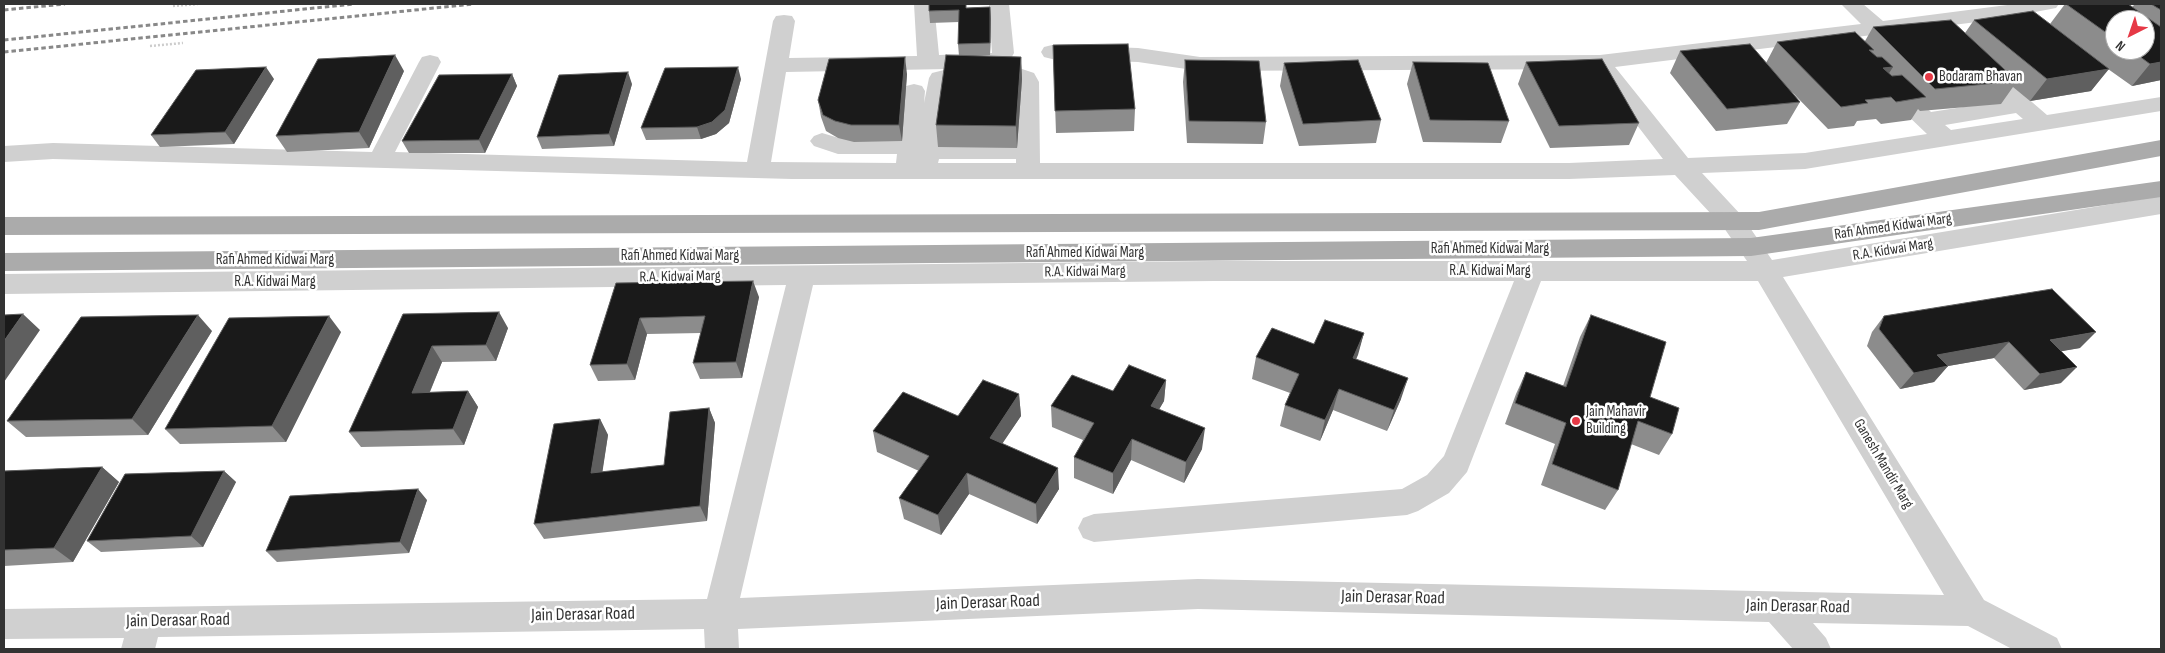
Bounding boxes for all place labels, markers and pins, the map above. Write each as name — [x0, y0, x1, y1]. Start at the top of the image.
place label: Bodaram Bhavan — [1939, 68, 2022, 86]
marker: Bodaram Bhavan — [1923, 71, 1935, 83]
place label: Jain Mahavir Building — [1586, 403, 1646, 438]
marker: Jain Mahavir Building — [1570, 415, 1582, 427]

